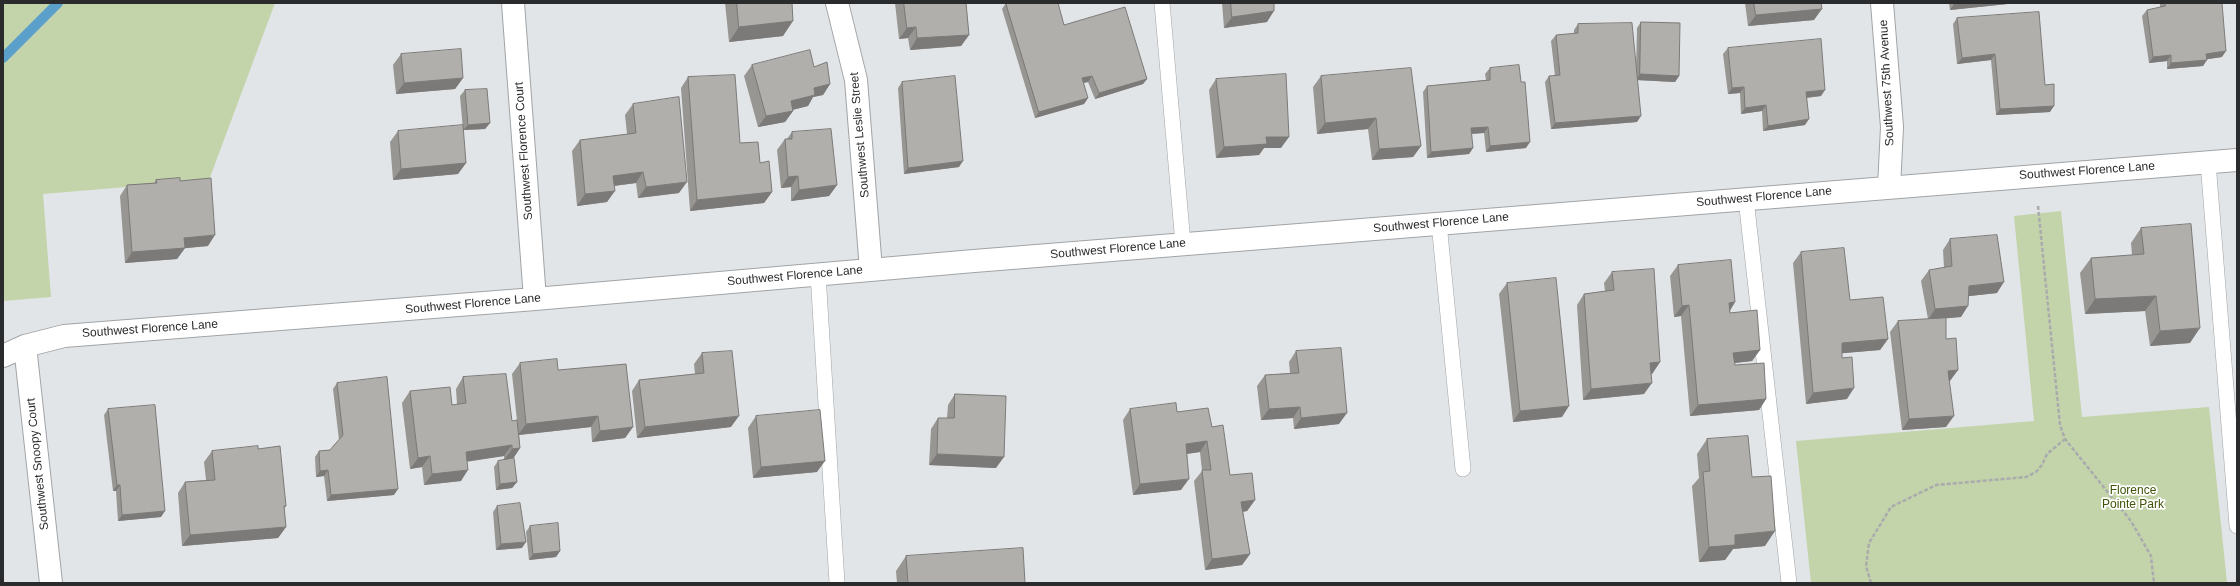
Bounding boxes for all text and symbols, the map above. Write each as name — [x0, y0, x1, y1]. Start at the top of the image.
street label: Southwest 75th Avenue — [1876, 19, 1898, 147]
street label: Southwest Leslie Street — [847, 72, 873, 198]
street label: Southwest Florence Court — [512, 81, 536, 221]
street label: Southwest Florence Lane — [2019, 159, 2155, 183]
street label: Southwest Florence Lane — [1696, 184, 1832, 210]
street label: Southwest Florence Lane — [1373, 210, 1509, 236]
street label: Southwest Florence Lane — [1050, 236, 1186, 262]
street label: Southwest Florence Lane — [727, 263, 863, 289]
street label: Southwest Florence Lane — [405, 291, 541, 317]
street label: Southwest Florence Lane — [82, 317, 218, 341]
street label: Southwest Snoopy Court — [24, 397, 52, 531]
park label: Florence Pointe Park — [2102, 484, 2164, 512]

